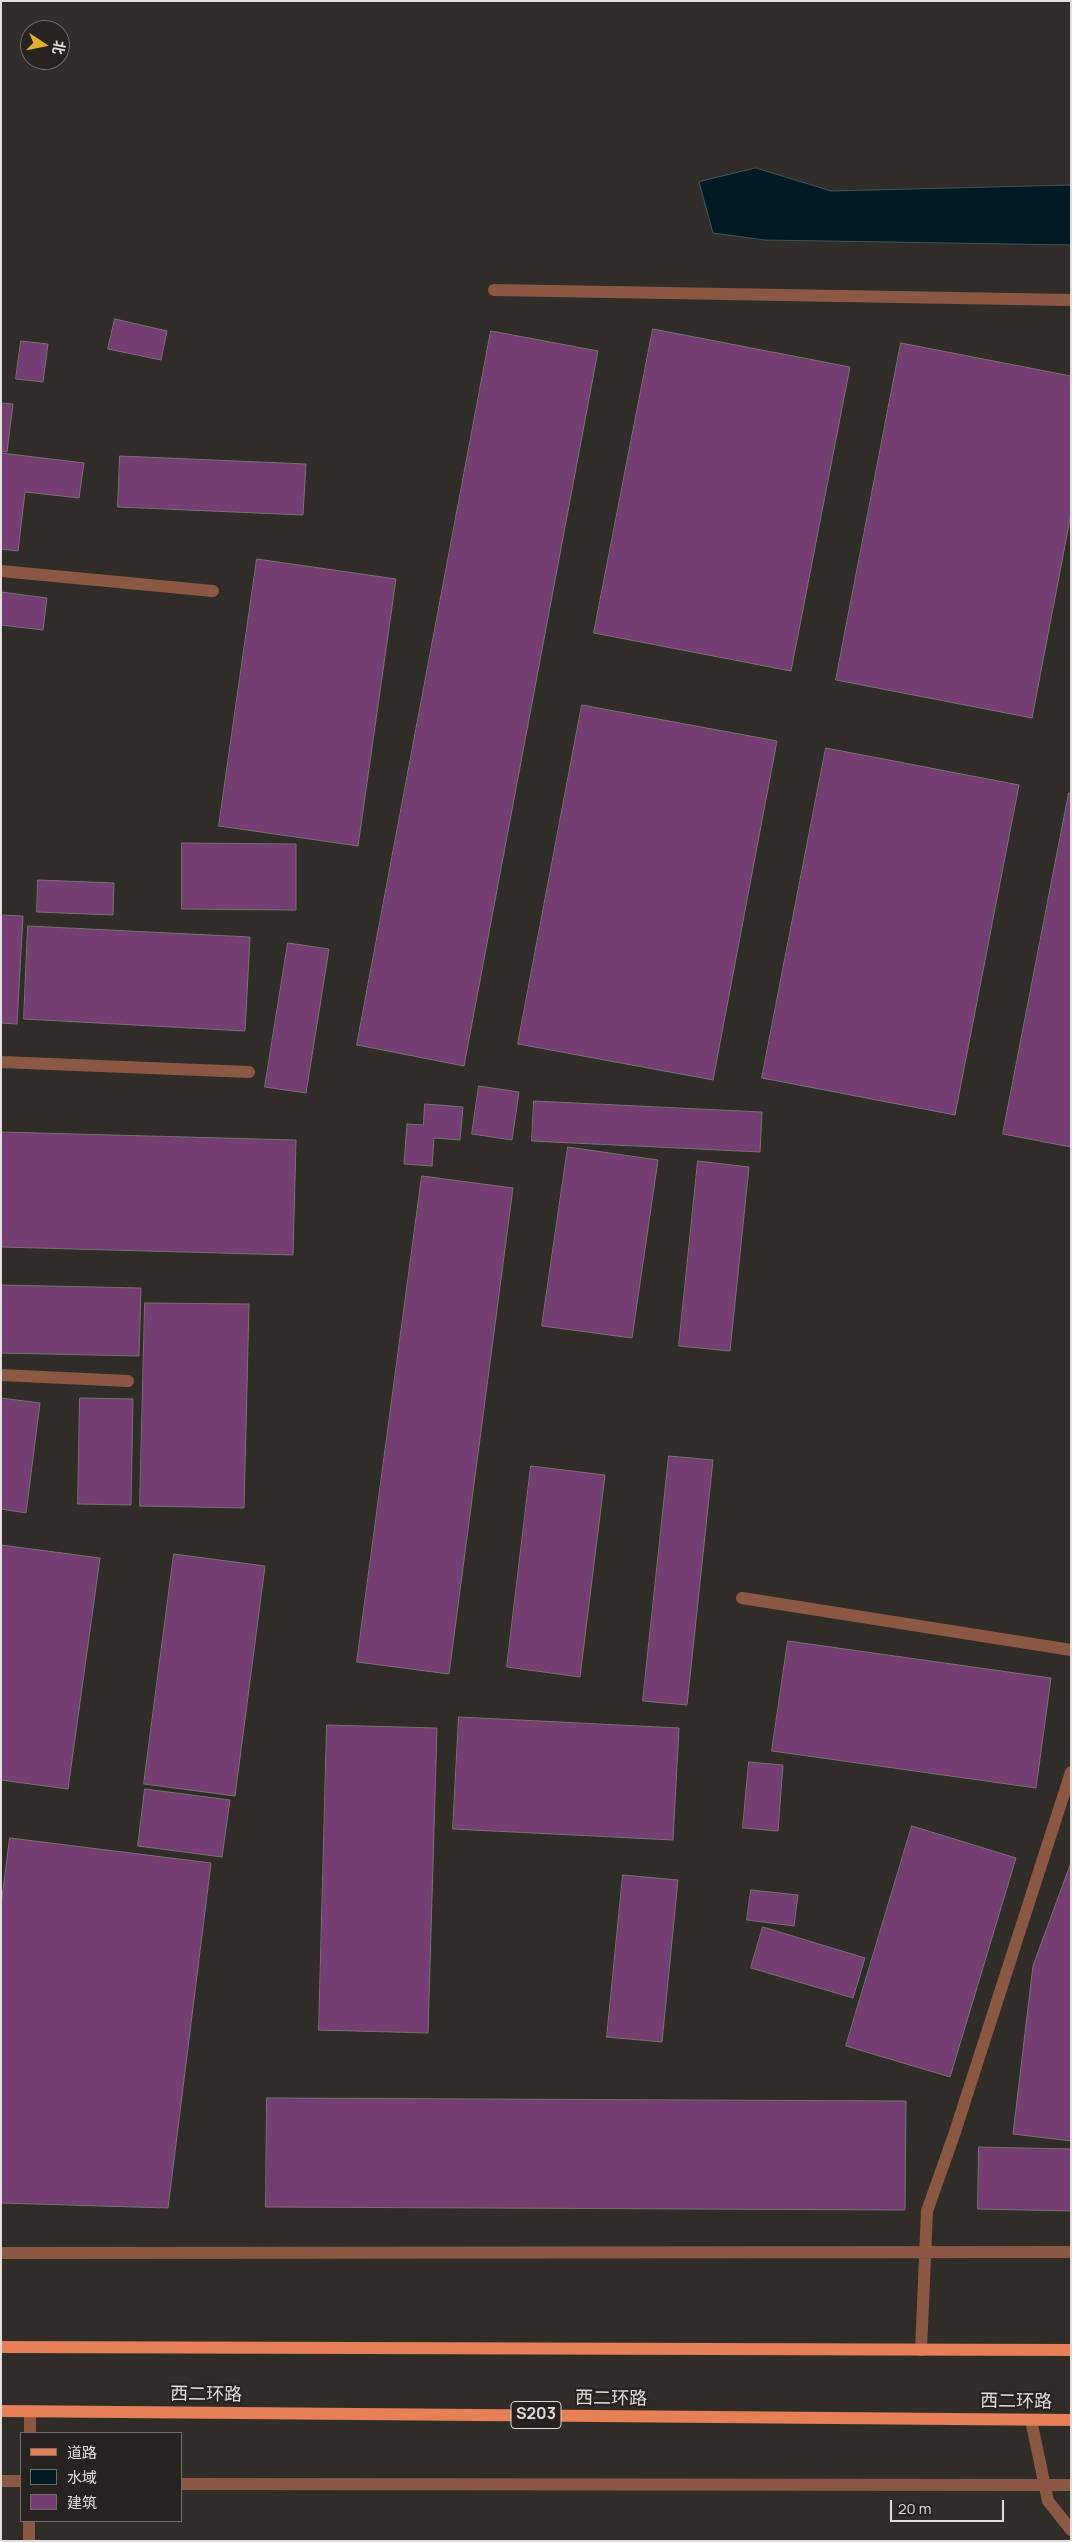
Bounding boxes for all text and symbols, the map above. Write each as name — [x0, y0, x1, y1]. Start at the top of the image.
north arrow — [20, 20, 70, 70]
text: 北 — [49, 39, 70, 56]
street label: 西二环路 — [170, 2384, 242, 2406]
street label: 西二环路 — [575, 2388, 647, 2410]
street label: 西二环路 — [980, 2391, 1052, 2413]
road number: S203 — [511, 2402, 561, 2428]
legend — [20, 2432, 182, 2522]
text: 道路 — [67, 2442, 97, 2463]
text: 水域 — [67, 2467, 97, 2488]
scale bar — [892, 2490, 1006, 2522]
text: 建筑 — [67, 2492, 97, 2513]
text: 20 m — [898, 2498, 931, 2519]

